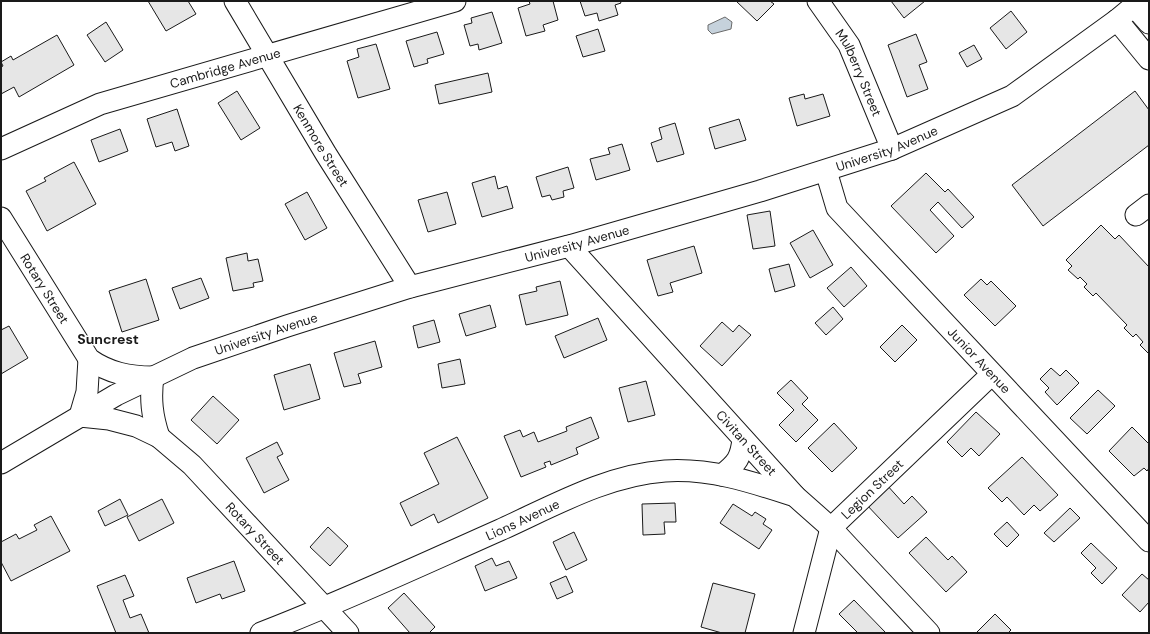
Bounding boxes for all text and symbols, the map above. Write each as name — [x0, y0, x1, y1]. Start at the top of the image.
street label: Mulberry Street — [831, 26, 886, 119]
street label: Cambridge Avenue — [168, 44, 282, 92]
street label: Kenmore Street — [289, 101, 352, 190]
street label: University Avenue — [834, 122, 940, 175]
street label: University Avenue — [523, 221, 631, 266]
street label: Rotary Street — [16, 250, 73, 327]
street label: University Avenue — [212, 309, 320, 359]
street label: Junior Avenue — [944, 324, 1014, 397]
district label: Suncrest — [77, 330, 139, 348]
street label: Civitan Street — [712, 407, 780, 479]
street label: Legion Street — [837, 456, 907, 523]
street label: Lions Avenue — [483, 495, 562, 544]
street label: Rotary Street — [222, 499, 288, 568]

